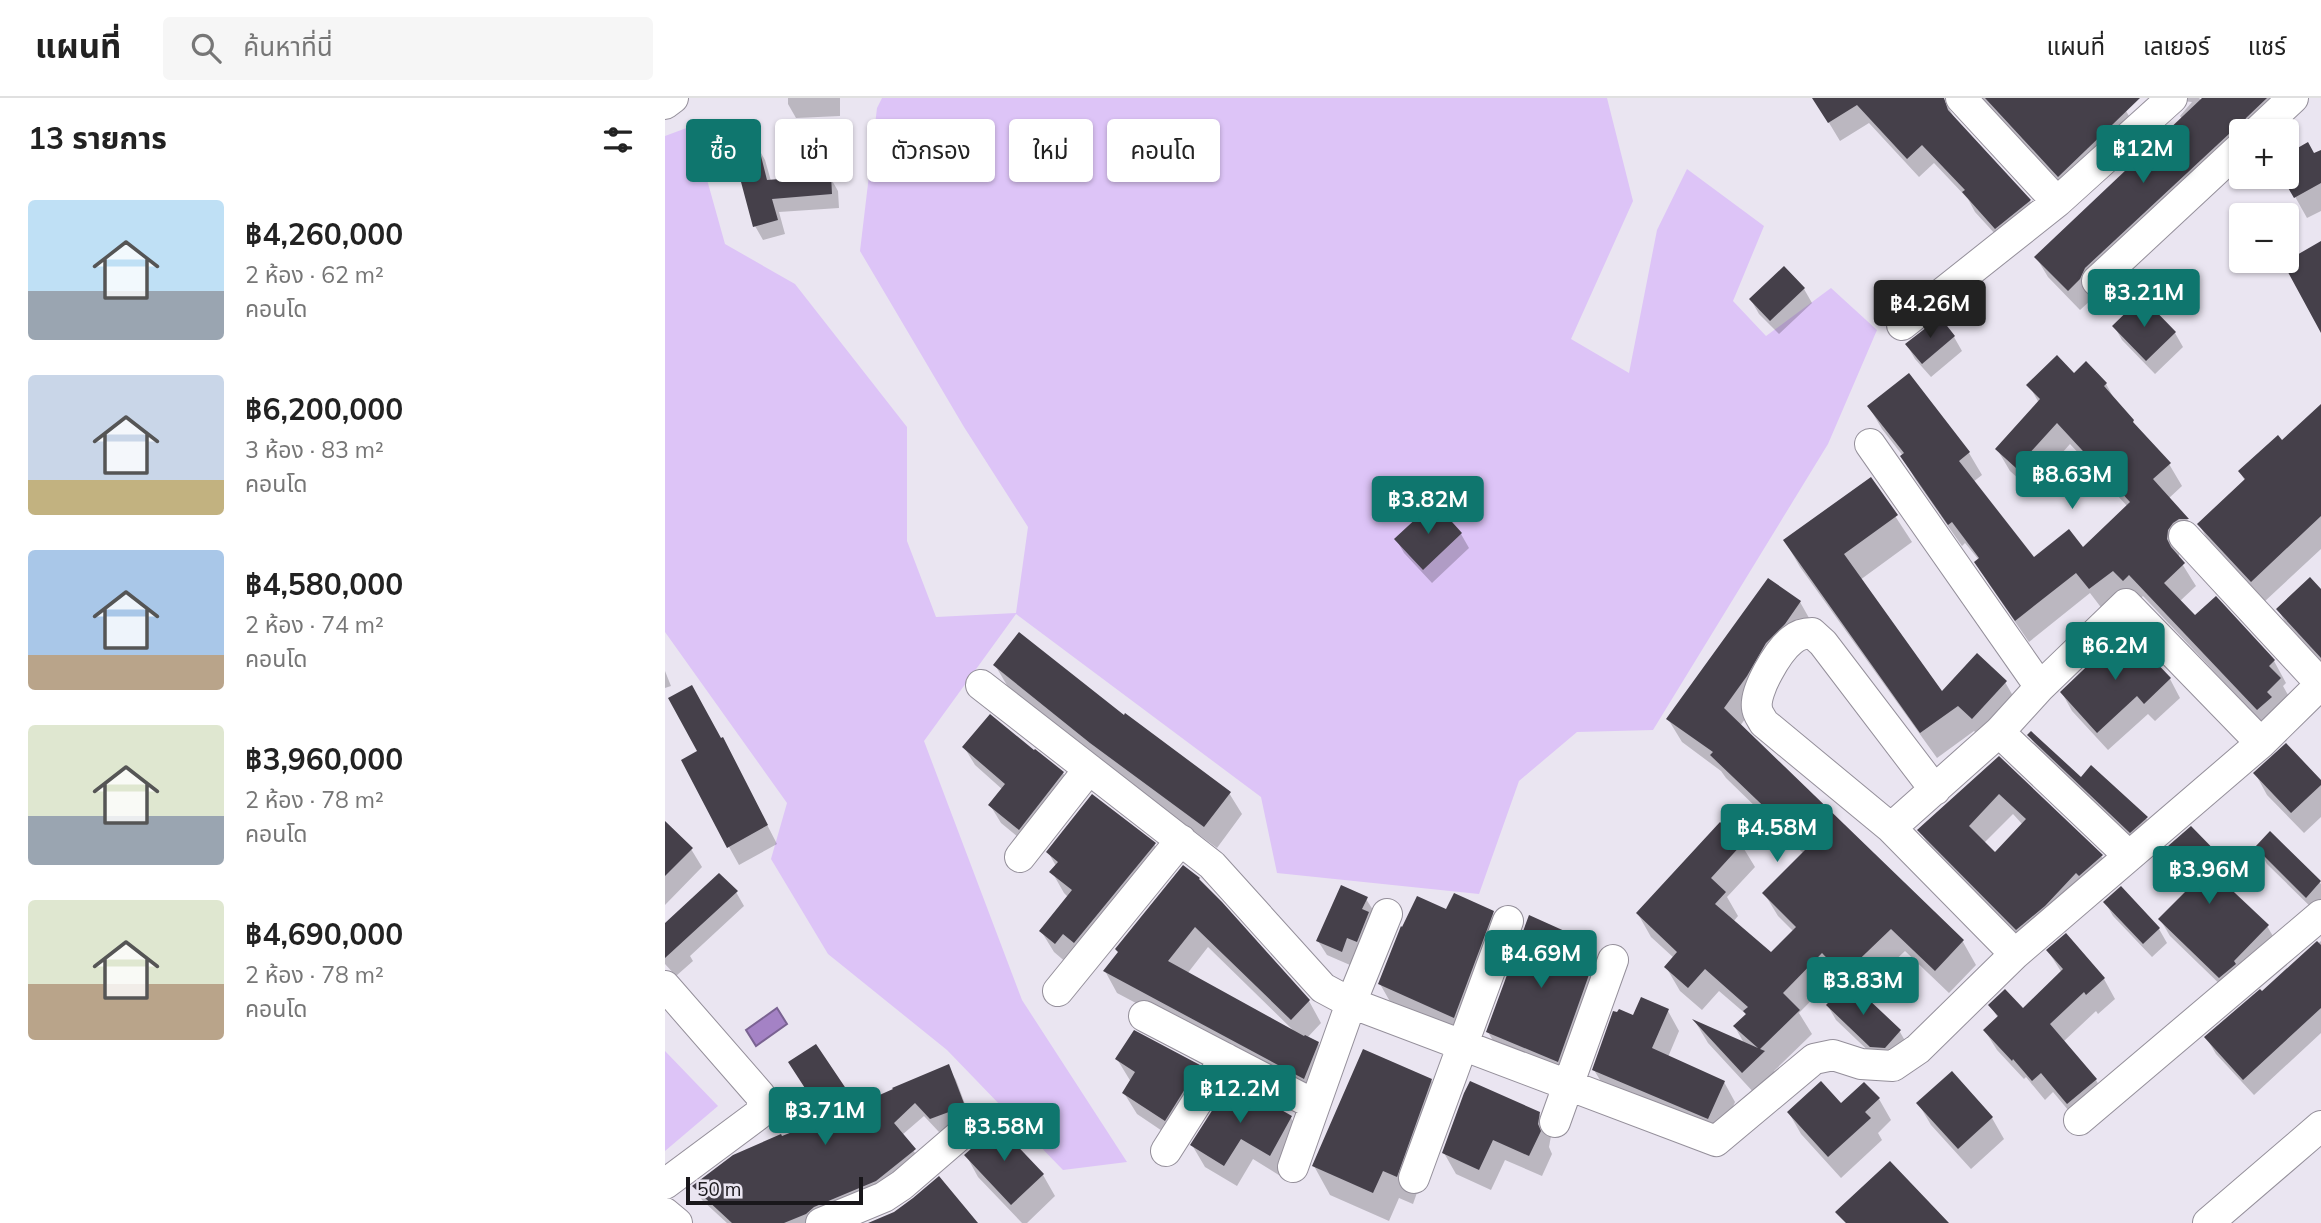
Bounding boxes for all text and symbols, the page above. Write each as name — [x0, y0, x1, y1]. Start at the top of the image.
search box — [163, 17, 653, 80]
text: แผนที่ — [35, 25, 121, 66]
icon: search — [187, 29, 225, 67]
text: ค้นหาที่นี่ — [243, 30, 333, 63]
text: แผนที่ — [2047, 31, 2105, 61]
text: เลเยอร์ — [2143, 31, 2210, 61]
text: แชร์ — [2248, 31, 2286, 61]
text: 13 รายการ — [28, 119, 167, 157]
chip: ซื้อ — [686, 119, 761, 182]
chip: เช่า — [775, 119, 853, 182]
chip: ตัวกรอง — [867, 119, 995, 182]
chip: ใหม่ — [1009, 119, 1093, 182]
chip: คอนโด — [1107, 119, 1220, 182]
map controls — [2229, 119, 2299, 273]
button: + — [2229, 119, 2299, 189]
icon: filters — [599, 121, 637, 159]
pin: ฿12M — [2102, 126, 2184, 185]
text: ฿12M — [2113, 133, 2173, 162]
button: − — [2229, 203, 2299, 273]
text: ฿4,260,000 — [245, 215, 403, 253]
icon: home — [84, 228, 168, 312]
text: 2 ห้อง · 62 m² — [245, 260, 384, 289]
pin: ฿3.21M — [2087, 270, 2201, 329]
text: ฿3.21M — [2104, 277, 2184, 306]
pin: ฿4.26M — [1873, 280, 1987, 340]
text: ฿4.26M — [1890, 288, 1970, 317]
text: คอนโด — [245, 294, 307, 323]
text: ฿6,200,000 — [245, 390, 403, 428]
icon: home — [84, 403, 168, 487]
text: 3 ห้อง · 83 m² — [245, 435, 384, 464]
pin: ฿8.63M — [2015, 452, 2129, 511]
text: ฿8.63M — [2032, 459, 2112, 488]
text: คอนโด — [245, 469, 307, 498]
pin: ฿3.82M — [1371, 476, 1485, 536]
text: ฿3.82M — [1388, 484, 1468, 513]
text: ฿4,580,000 — [245, 565, 403, 603]
icon: home — [84, 578, 168, 662]
text: 2 ห้อง · 74 m² — [245, 610, 384, 639]
pin: ฿6.2M — [2066, 622, 2164, 682]
text: ฿6.2M — [2082, 630, 2148, 659]
text: คอนโด — [245, 644, 307, 673]
text: ฿3,960,000 — [245, 740, 403, 778]
icon: home — [84, 753, 168, 837]
text: 2 ห้อง · 78 m² — [245, 785, 384, 814]
pin: ฿4.58M — [1720, 804, 1834, 864]
text: ฿4.58M — [1737, 812, 1817, 841]
text: คอนโด — [245, 819, 307, 848]
pin: ฿3.96M — [2152, 846, 2266, 906]
text: ฿3.96M — [2169, 854, 2249, 883]
text: ฿4,690,000 — [245, 915, 403, 953]
icon: home — [84, 928, 168, 1012]
pin: ฿4.69M — [1484, 930, 1598, 990]
text: ฿4.69M — [1501, 938, 1581, 967]
pin: ฿3.83M — [1806, 958, 1920, 1017]
text: 2 ห้อง · 78 m² — [245, 960, 384, 989]
text: ฿3.83M — [1823, 965, 1903, 994]
text: คอนโด — [245, 994, 307, 1023]
pin: ฿12.2M — [1183, 1066, 1297, 1125]
text: ฿12.2M — [1200, 1073, 1280, 1102]
pin: ฿3.71M — [768, 1088, 882, 1147]
text: ฿3.71M — [785, 1095, 865, 1124]
pin: ฿3.58M — [947, 1104, 1061, 1163]
text: ฿3.58M — [964, 1111, 1044, 1140]
scale bar — [686, 1174, 863, 1206]
text: 50 m — [697, 1177, 741, 1201]

